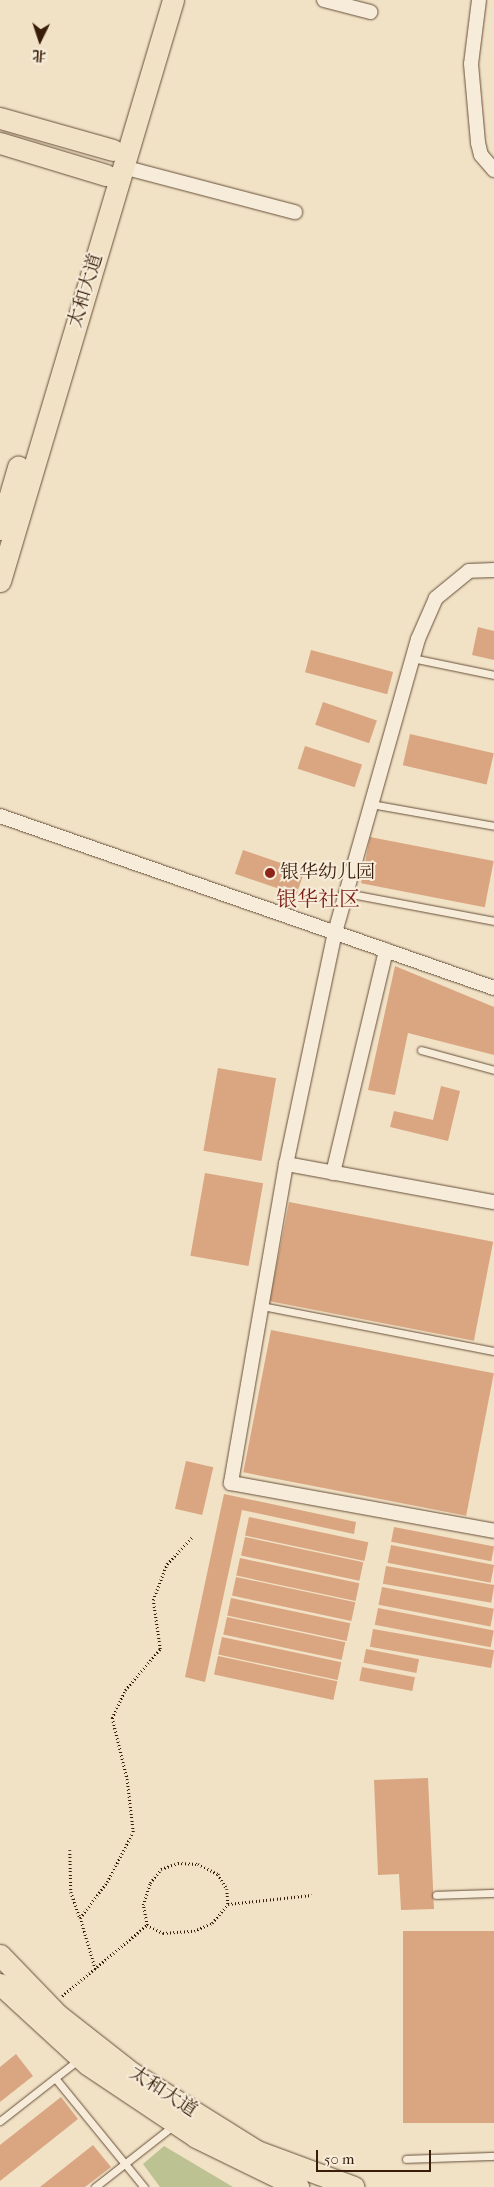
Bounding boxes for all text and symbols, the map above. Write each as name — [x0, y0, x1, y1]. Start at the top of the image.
north arrow — [15, 15, 65, 65]
text: 北 — [31, 46, 46, 64]
street label: 太和大道 — [64, 251, 108, 331]
place label: 银华幼儿园 — [280, 862, 375, 884]
marker: 银华幼儿园 — [264, 867, 276, 879]
district label: 银华社区 — [276, 886, 360, 912]
street label: 太和大道 — [125, 2062, 201, 2122]
scale bar — [319, 2140, 434, 2172]
text: 50 m — [324, 2150, 354, 2168]

